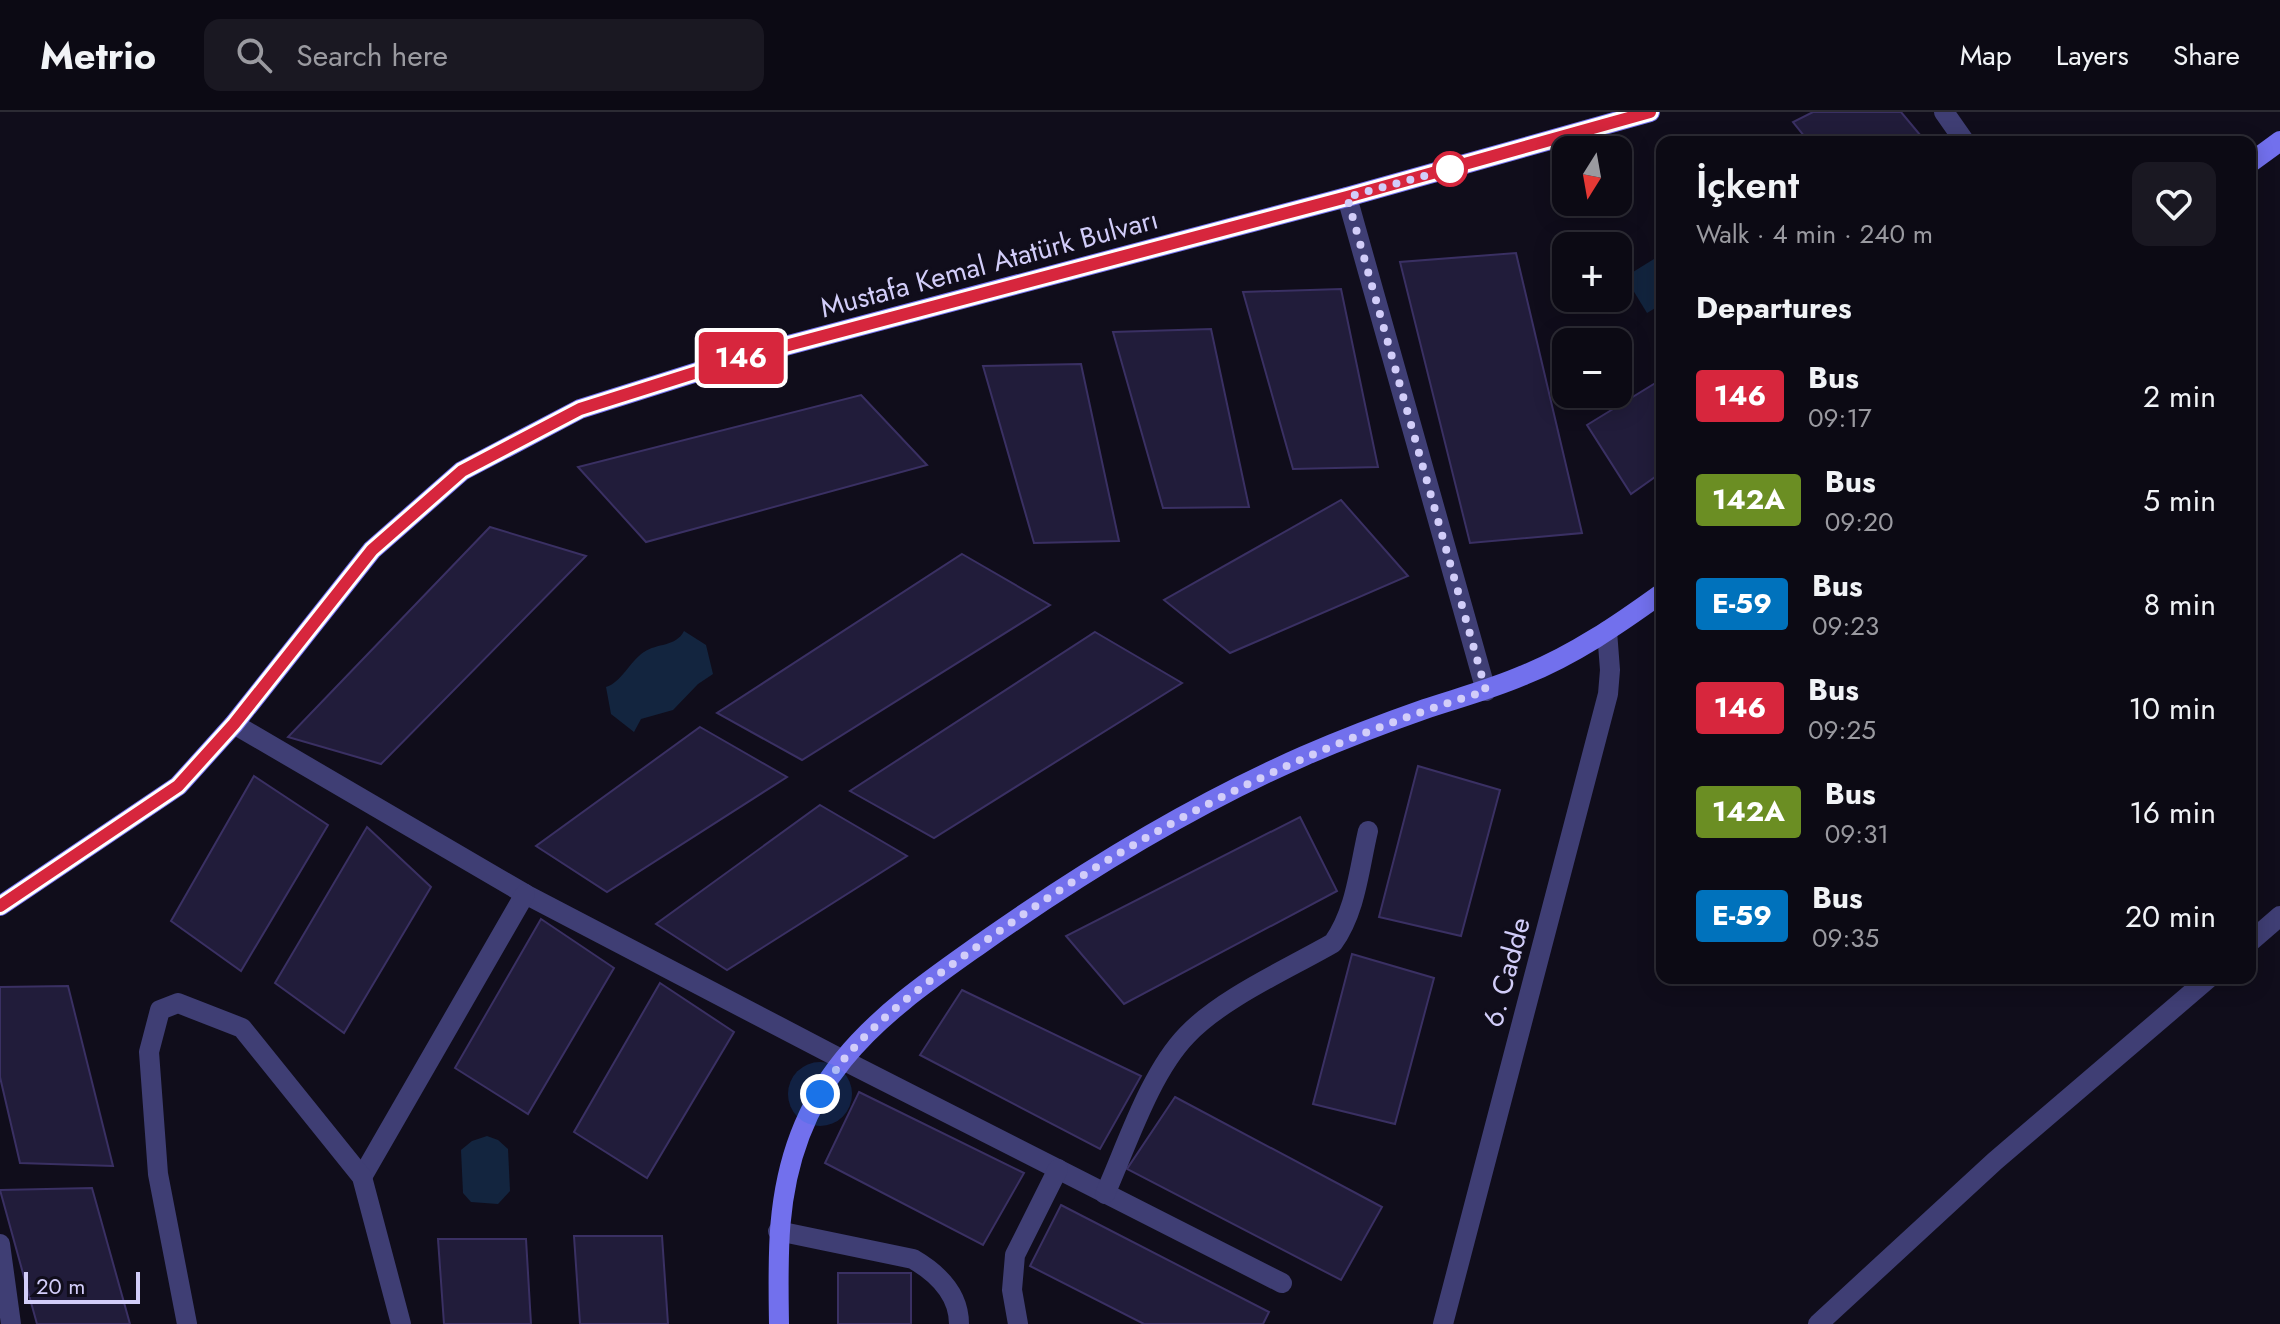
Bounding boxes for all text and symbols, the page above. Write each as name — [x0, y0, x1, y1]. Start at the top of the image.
search box — [204, 19, 764, 91]
text: Metrio — [40, 28, 156, 83]
icon: search — [232, 33, 276, 77]
text: Search here — [296, 34, 448, 77]
text: Map — [1960, 35, 2012, 76]
text: Layers — [2056, 35, 2129, 76]
text: Share — [2173, 35, 2240, 76]
north arrow — [1552, 136, 1632, 216]
map controls — [1552, 136, 1632, 408]
unlabelled marker — [1433, 152, 1467, 186]
text: İçkent — [1696, 157, 1799, 212]
button: heart — [2132, 162, 2216, 246]
street label: Mustafa Kemal Atatürk Bulvarı — [816, 199, 1163, 328]
text: Walk · 4 min · 240 m — [1696, 215, 1933, 253]
button: + — [1552, 232, 1632, 312]
text: Departures — [1696, 286, 1852, 329]
button: − — [1552, 328, 1632, 408]
line badge: 146 — [695, 332, 787, 384]
text: 146 — [715, 337, 767, 378]
text: Bus — [1808, 356, 1859, 399]
text: 146 — [1714, 375, 1766, 416]
text: 2 min — [2143, 375, 2216, 418]
text: 09:17 — [1808, 399, 1872, 437]
text: Bus — [1825, 460, 1876, 503]
text: 142A — [1712, 479, 1785, 520]
text: 5 min — [2143, 479, 2216, 522]
text: 09:20 — [1825, 503, 1894, 541]
text: Bus — [1812, 564, 1863, 607]
text: E-59 — [1712, 583, 1772, 624]
text: 8 min — [2144, 583, 2216, 626]
text: 09:23 — [1812, 607, 1879, 645]
text: Bus — [1808, 668, 1859, 711]
text: 146 — [1714, 687, 1766, 728]
text: 10 min — [2129, 687, 2216, 730]
text: 09:25 — [1808, 711, 1876, 749]
text: Bus — [1825, 772, 1876, 815]
text: 142A — [1712, 791, 1785, 832]
text: 16 min — [2129, 791, 2216, 834]
text: 09:31 — [1825, 815, 1889, 853]
text: Bus — [1812, 876, 1863, 919]
text: E-59 — [1712, 895, 1772, 936]
text: 20 min — [2125, 895, 2216, 938]
street label: 6. Cadde — [1472, 913, 1541, 1031]
text: 09:35 — [1812, 919, 1879, 957]
your location — [800, 1074, 840, 1114]
scale bar — [24, 1268, 140, 1304]
text: 20 m — [36, 1270, 85, 1302]

